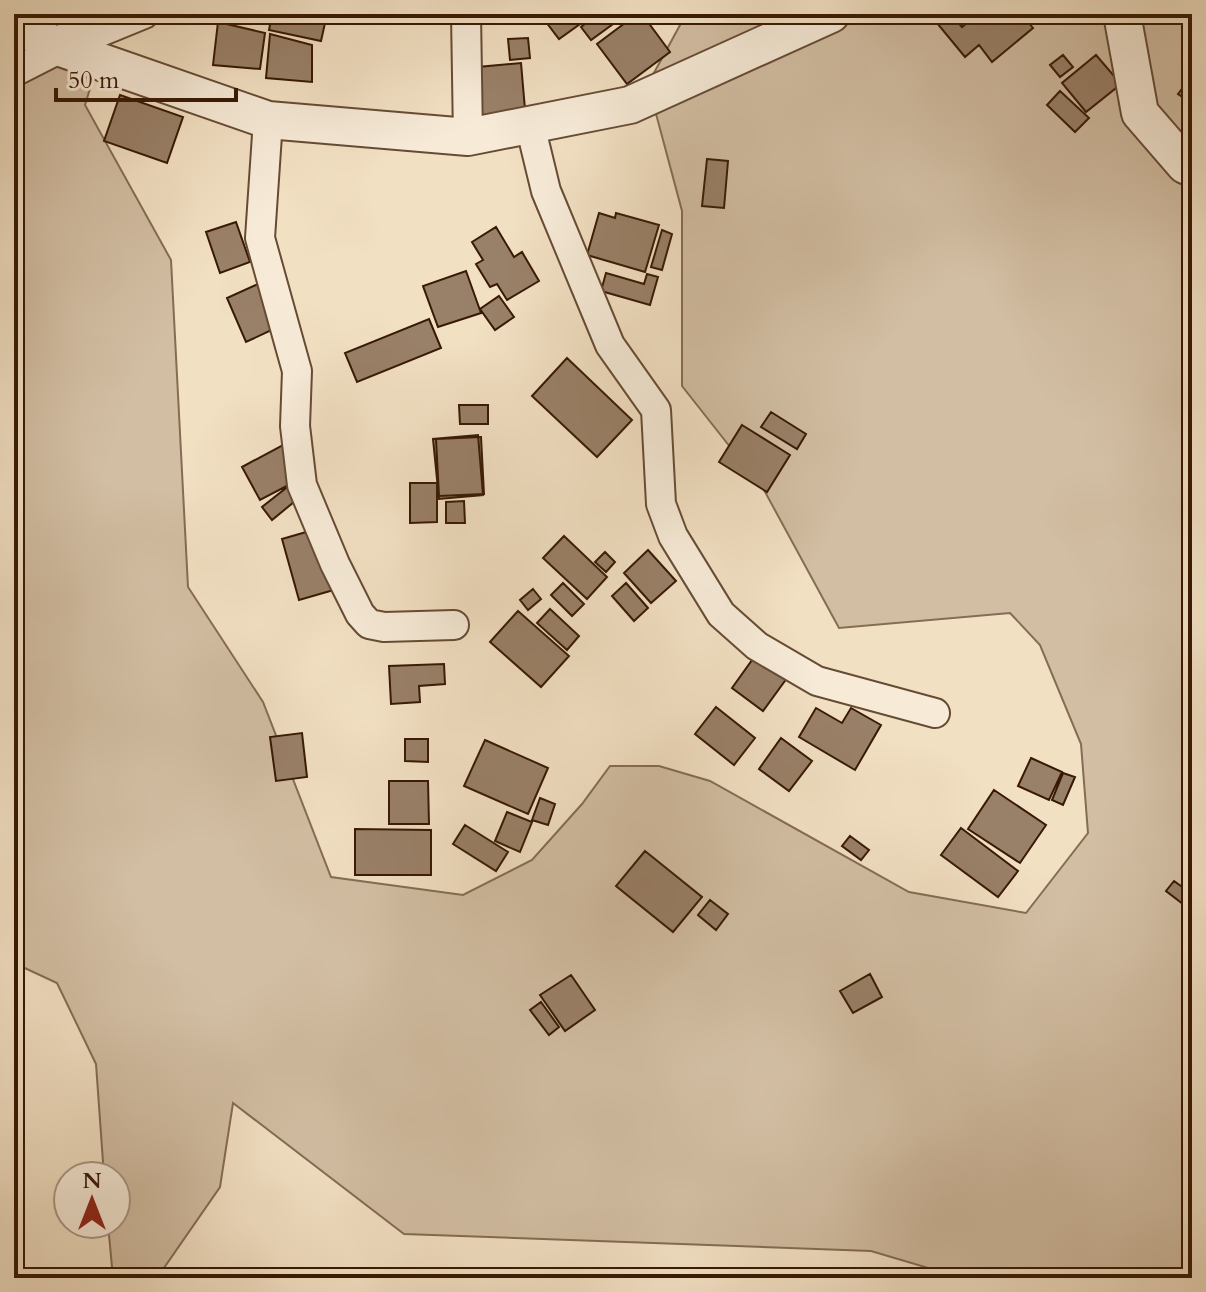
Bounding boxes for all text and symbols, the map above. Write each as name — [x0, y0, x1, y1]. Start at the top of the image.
scale bar — [56, 52, 236, 102]
text: 50 m — [68, 64, 120, 97]
north arrow — [52, 1160, 132, 1240]
text: N — [82, 1166, 102, 1196]

